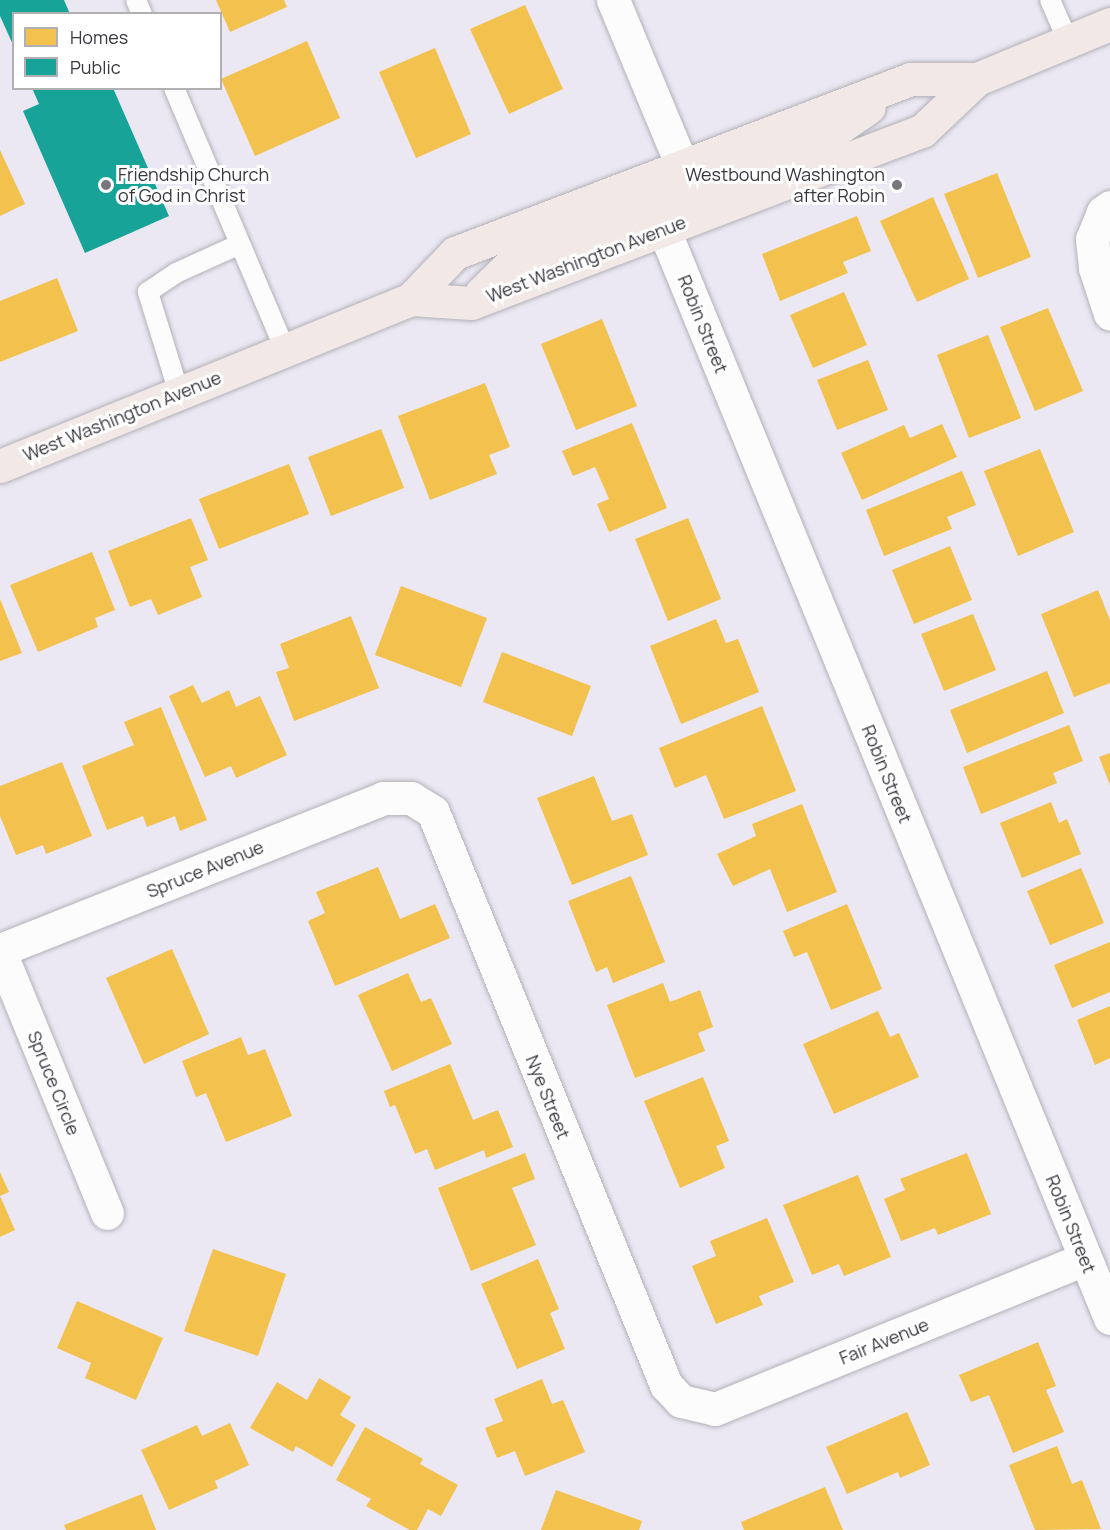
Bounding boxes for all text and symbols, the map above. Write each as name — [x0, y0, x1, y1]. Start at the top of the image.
legend — [12, 12, 222, 90]
text: Homes — [70, 25, 128, 49]
text: Public — [70, 55, 121, 79]
place label: Friendship Church of God in Christ — [118, 164, 269, 207]
place label: Westbound Washington after Robin — [685, 164, 885, 207]
marker: Friendship Church of God in Christ — [99, 178, 113, 192]
marker: Westbound Washington after Robin — [890, 178, 904, 192]
street label: West Washington Avenue — [483, 211, 689, 307]
street label: Robin Street — [674, 272, 732, 376]
street label: West Washington Avenue — [20, 366, 224, 466]
street label: Robin Street — [858, 722, 916, 826]
street label: Spruce Avenue — [143, 836, 267, 902]
street label: Spruce Circle — [23, 1028, 85, 1138]
street label: Nye Street — [521, 1052, 575, 1142]
street label: Robin Street — [1042, 1172, 1100, 1276]
street label: Fair Avenue — [836, 1313, 932, 1369]

